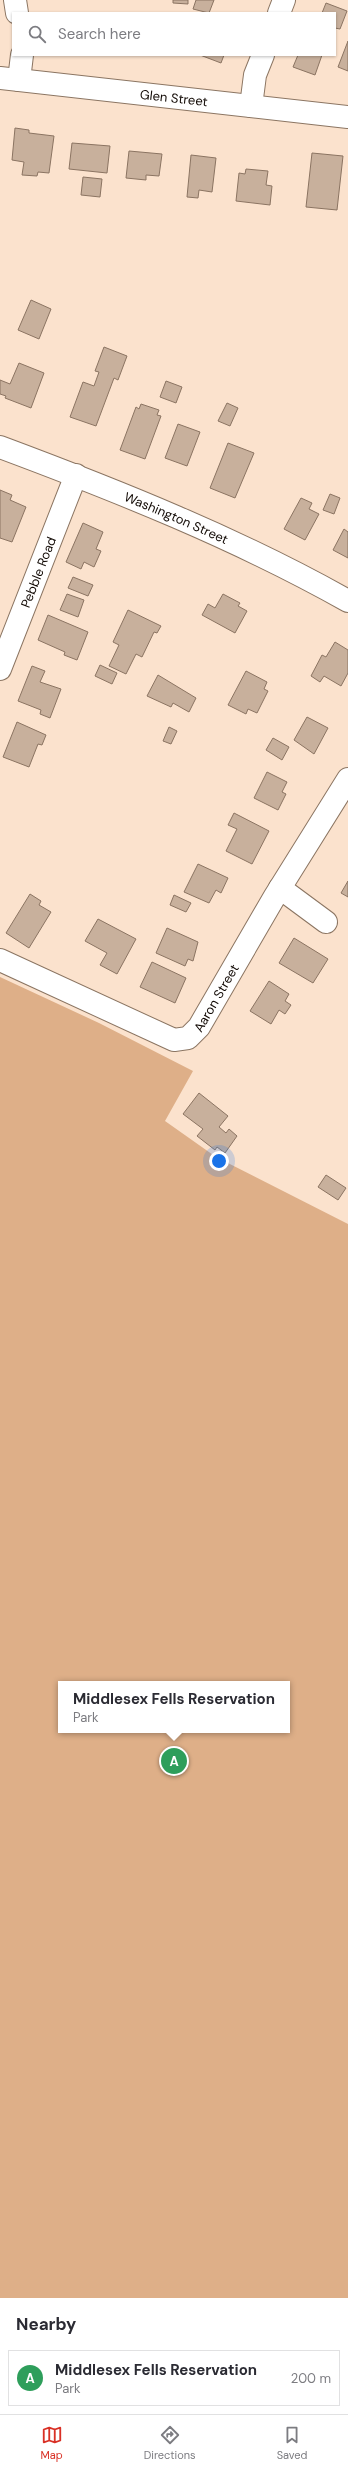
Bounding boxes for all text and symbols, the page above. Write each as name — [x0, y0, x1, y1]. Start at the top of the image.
search box — [12, 12, 336, 56]
icon: search — [26, 23, 48, 45]
text: Search here — [58, 24, 141, 44]
street label: Glen Street — [139, 85, 209, 110]
street label: Washington Street — [122, 488, 231, 547]
street label: Pebble Road — [16, 534, 60, 610]
street label: Aaron Street — [190, 961, 242, 1035]
your location — [209, 1151, 229, 1171]
popup — [58, 1681, 290, 1733]
text: Middlesex Fells Reservation — [73, 1689, 275, 1709]
text: Park — [73, 1709, 99, 1726]
pin: A — [161, 1746, 187, 1776]
text: Nearby — [16, 2313, 76, 2335]
text: Middlesex Fells Reservation — [55, 2360, 257, 2380]
text: A — [25, 2370, 35, 2387]
text: 200 m — [291, 2370, 331, 2387]
text: Park — [55, 2380, 81, 2397]
tab: Map — [41, 2424, 63, 2462]
tab: Directions — [144, 2424, 196, 2462]
tab: Saved — [277, 2424, 307, 2462]

